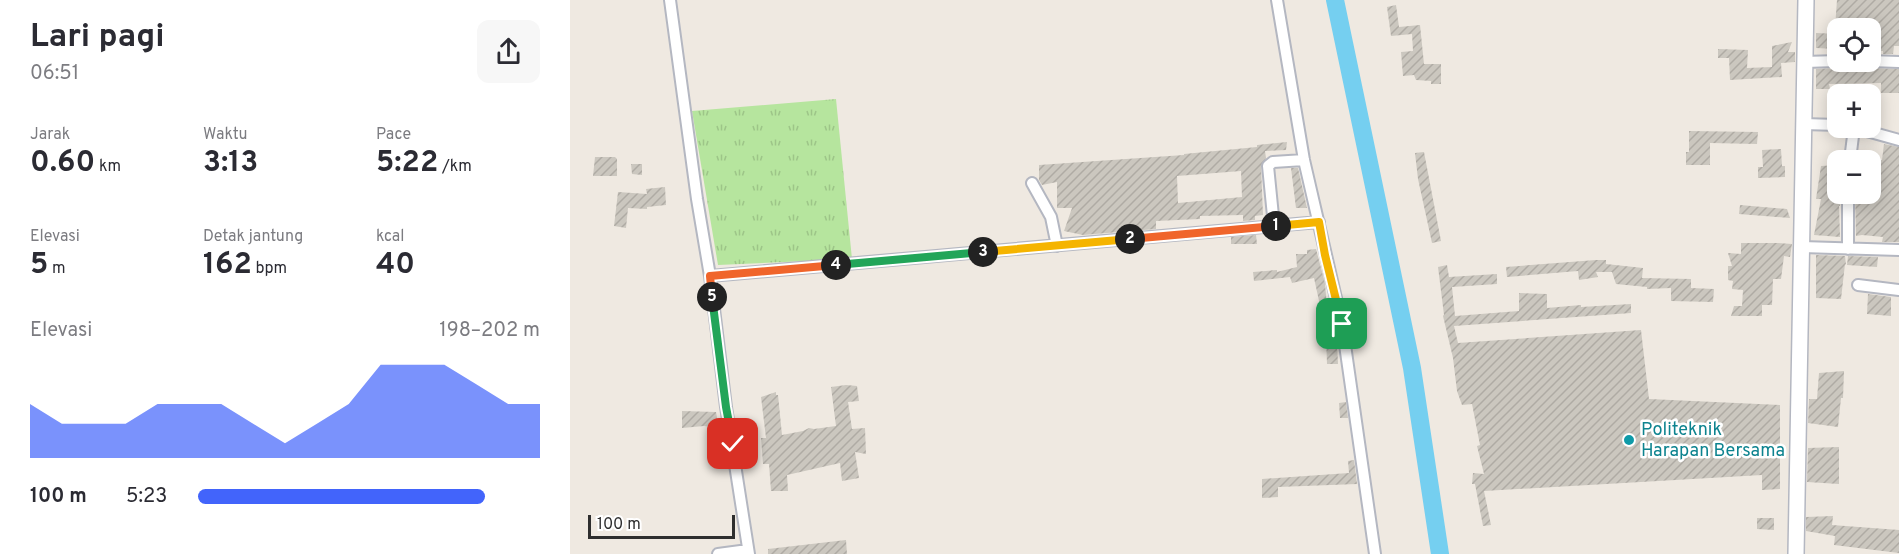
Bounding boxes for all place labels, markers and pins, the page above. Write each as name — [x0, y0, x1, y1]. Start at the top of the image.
pin: 1 — [1261, 211, 1291, 241]
pin: 2 — [1115, 224, 1145, 254]
pin: 3 — [968, 237, 998, 267]
pin: 4 — [821, 250, 851, 280]
pin: 5 — [697, 282, 727, 312]
pin — [1316, 298, 1367, 349]
pin — [707, 418, 758, 469]
place label: Politeknik Harapan Bersama — [1641, 419, 1785, 463]
marker: Politeknik Harapan Bersama — [1622, 433, 1636, 447]

